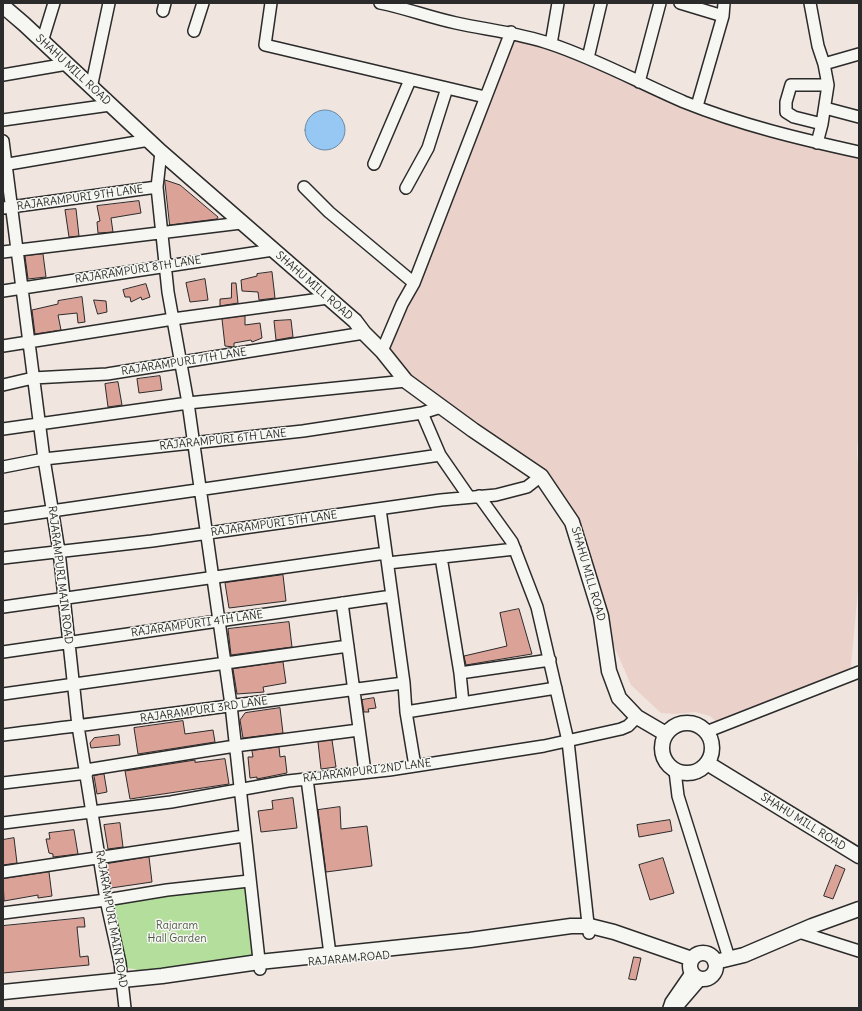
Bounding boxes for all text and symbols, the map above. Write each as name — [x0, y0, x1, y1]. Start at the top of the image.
street label: SHAHU MILL ROAD — [33, 32, 113, 108]
street label: RAJARAMPURI 9TH LANE — [16, 183, 144, 213]
street label: SHAHU MILL ROAD — [273, 249, 355, 323]
street label: RAJARAMPURI 8TH LANE — [74, 253, 202, 287]
street label: RAJARAMPURI 7TH LANE — [120, 346, 248, 378]
street label: RAJARAMPURI 6TH LANE — [159, 427, 287, 453]
street label: RAJARAMPURI MAIN ROAD — [45, 505, 75, 645]
street label: RAJARAMPURI 5TH LANE — [210, 509, 338, 539]
street label: SHAHU MILL ROAD — [568, 525, 608, 623]
street label: RAJARAMPURTI 4TH LANE — [130, 608, 264, 640]
street label: RAJARAMPURI 3RD LANE — [139, 694, 269, 726]
street label: RAJARAMPURI 2ND LANE — [302, 757, 432, 785]
street label: SHAHU MILL ROAD — [758, 791, 848, 853]
street label: RAJARAMPURI MAIN ROAD — [92, 849, 130, 989]
park label: Rajaram Hall Garden — [147, 919, 207, 945]
street label: RAJARAM ROAD — [307, 949, 391, 969]

